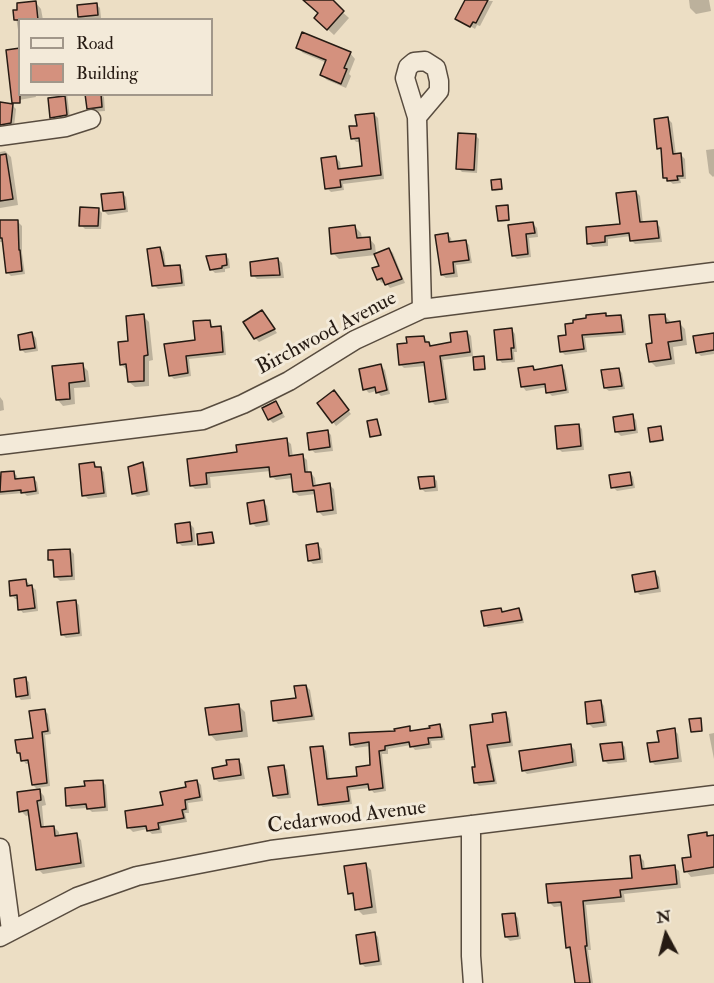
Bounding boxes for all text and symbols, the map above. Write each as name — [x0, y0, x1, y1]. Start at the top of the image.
legend — [18, 18, 213, 96]
text: Road — [76, 32, 114, 55]
text: Building — [76, 62, 138, 85]
street label: Birchwood Avenue — [253, 287, 401, 381]
street label: Cedarwood Avenue — [266, 796, 428, 840]
north arrow — [636, 905, 696, 965]
text: N — [655, 906, 672, 928]

